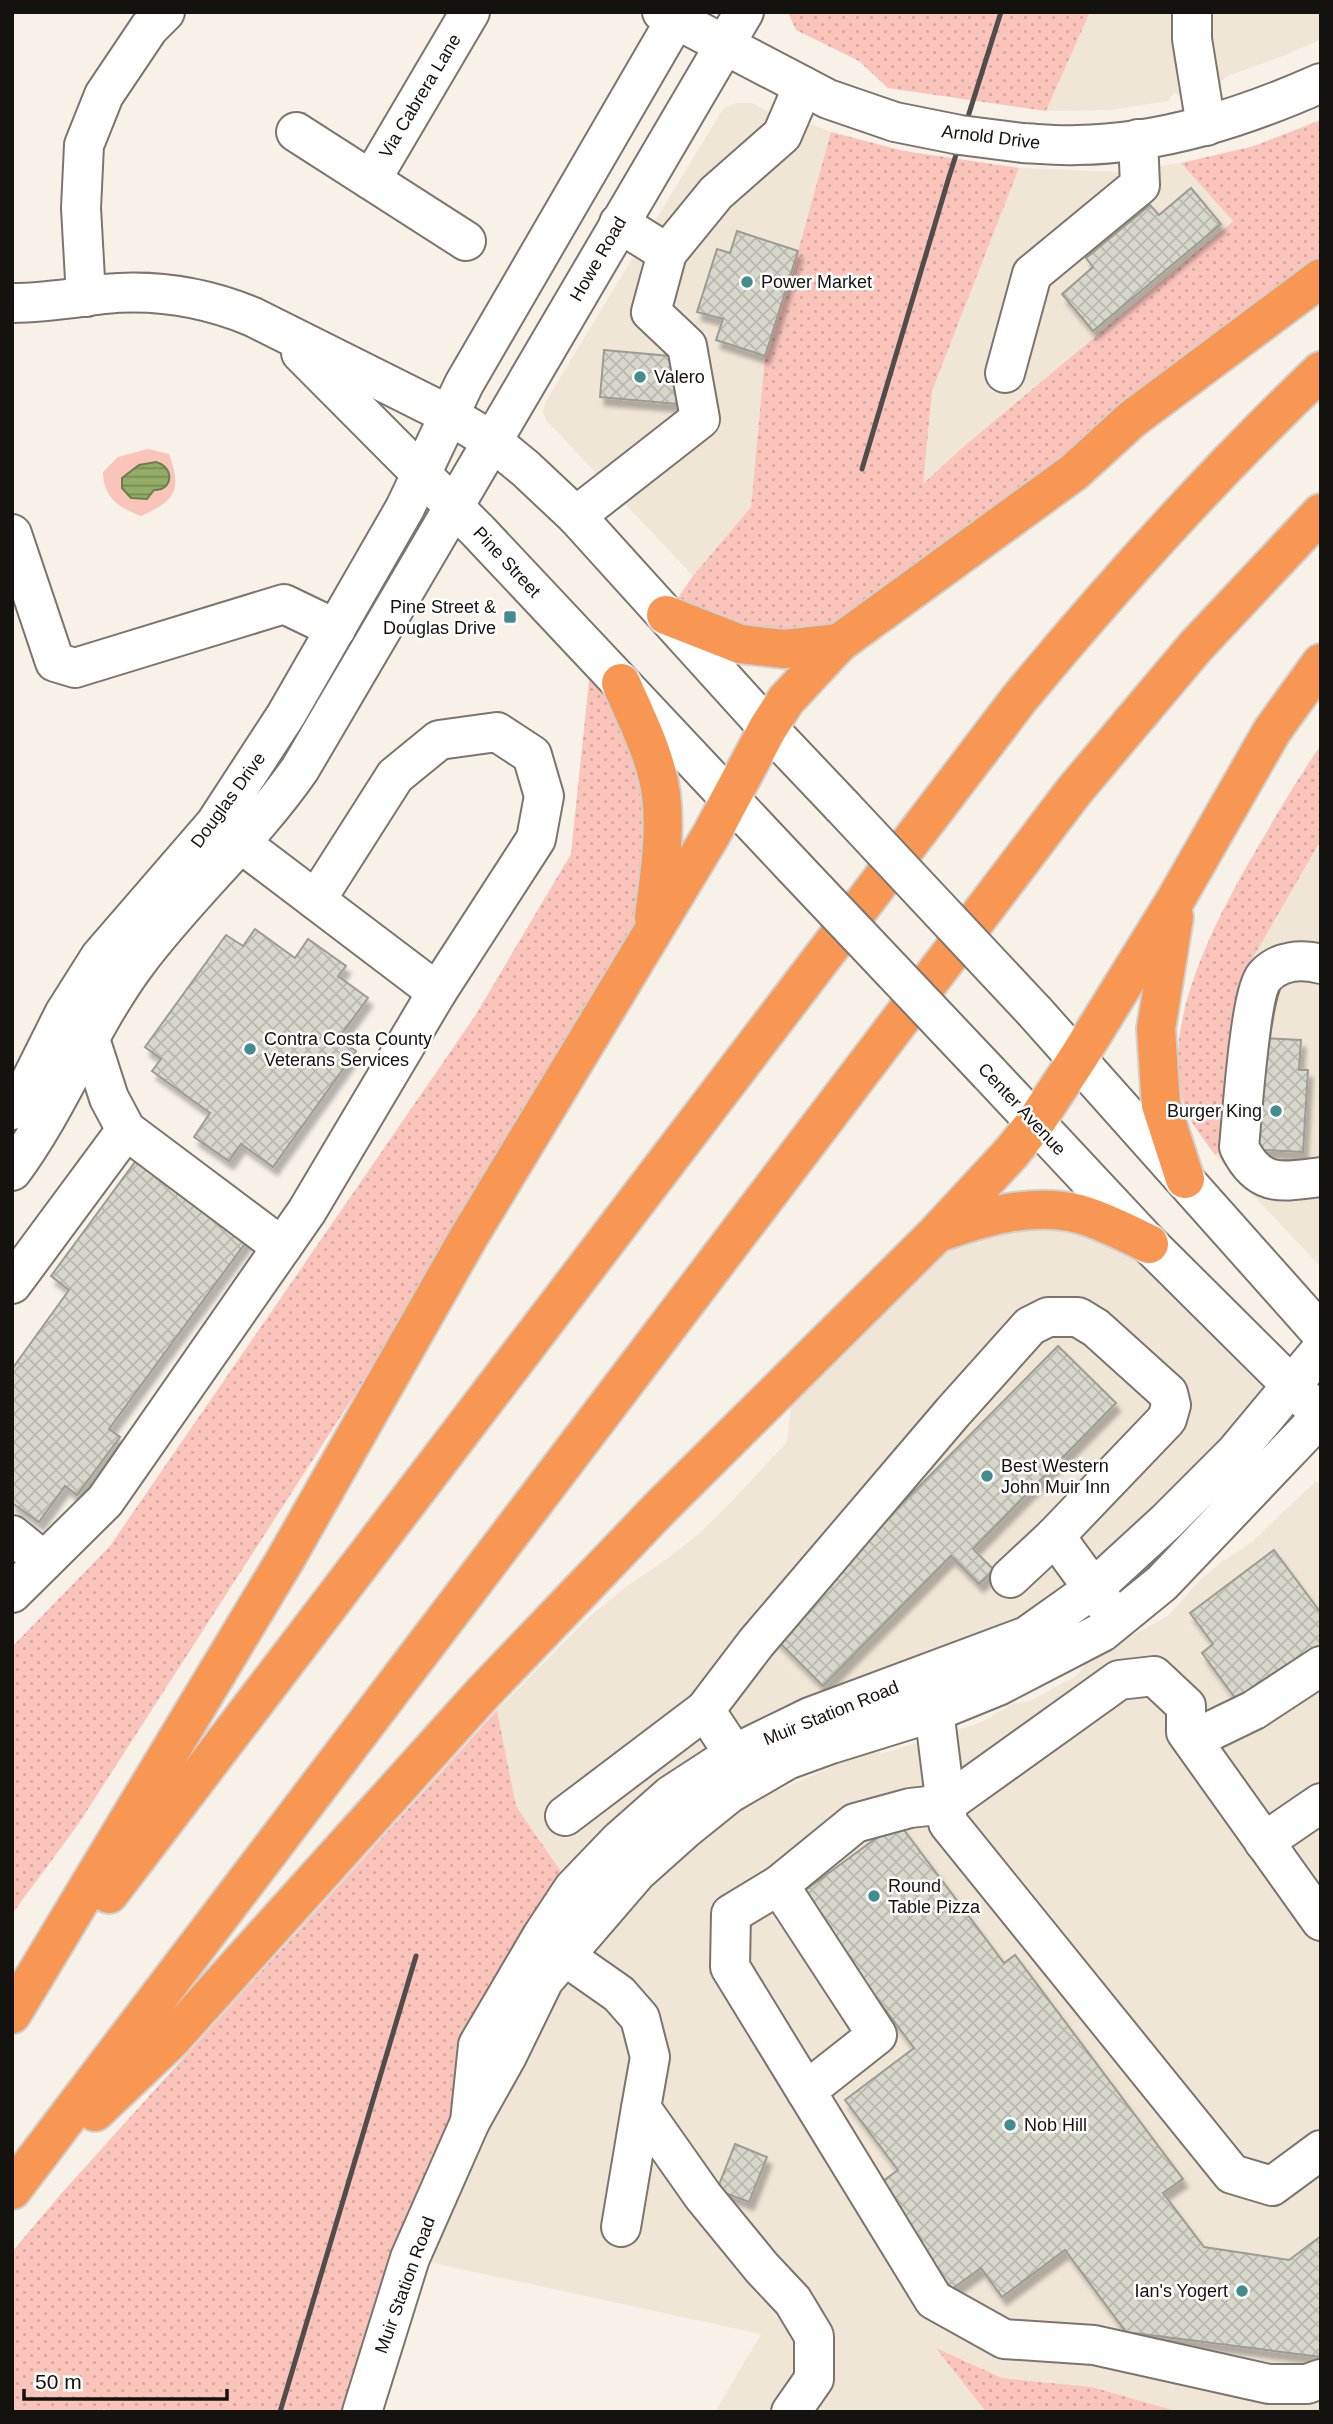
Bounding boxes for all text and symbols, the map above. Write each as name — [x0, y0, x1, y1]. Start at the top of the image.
street label: Via Cabrera Lane — [375, 31, 465, 161]
street label: Arnold Drive — [941, 121, 1041, 153]
street label: Howe Road — [566, 213, 630, 305]
place label: Power Market — [761, 272, 872, 292]
marker: Power Market — [739, 274, 755, 290]
place label: Valero — [654, 367, 705, 387]
marker: Valero — [632, 369, 648, 385]
street label: Pine Street — [469, 523, 545, 601]
place label: Pine Street & Douglas Drive — [383, 597, 496, 638]
marker: Pine Street & Douglas Drive — [502, 609, 518, 625]
street label: Douglas Drive — [187, 748, 269, 852]
place label: Contra Costa County Veterans Services — [264, 1029, 432, 1070]
marker: Contra Costa County Veterans Services — [242, 1041, 258, 1057]
street label: Center Avenue — [974, 1059, 1070, 1159]
place label: Burger King — [1167, 1101, 1262, 1121]
marker: Burger King — [1268, 1103, 1284, 1119]
place label: Best Western John Muir Inn — [1001, 1456, 1110, 1497]
marker: Best Western John Muir Inn — [979, 1468, 995, 1484]
street label: Muir Station Road — [760, 1677, 902, 1749]
place label: Round Table Pizza — [888, 1876, 981, 1917]
marker: Round Table Pizza — [866, 1888, 882, 1904]
place label: Nob Hill — [1024, 2115, 1087, 2135]
marker: Nob Hill — [1002, 2117, 1018, 2133]
street label: Muir Station Road — [371, 2214, 439, 2356]
place label: Ian's Yogert — [1134, 2281, 1228, 2301]
marker: Ian's Yogert — [1234, 2283, 1250, 2299]
scale bar — [24, 2358, 228, 2402]
text: 50 m — [35, 2370, 82, 2393]

